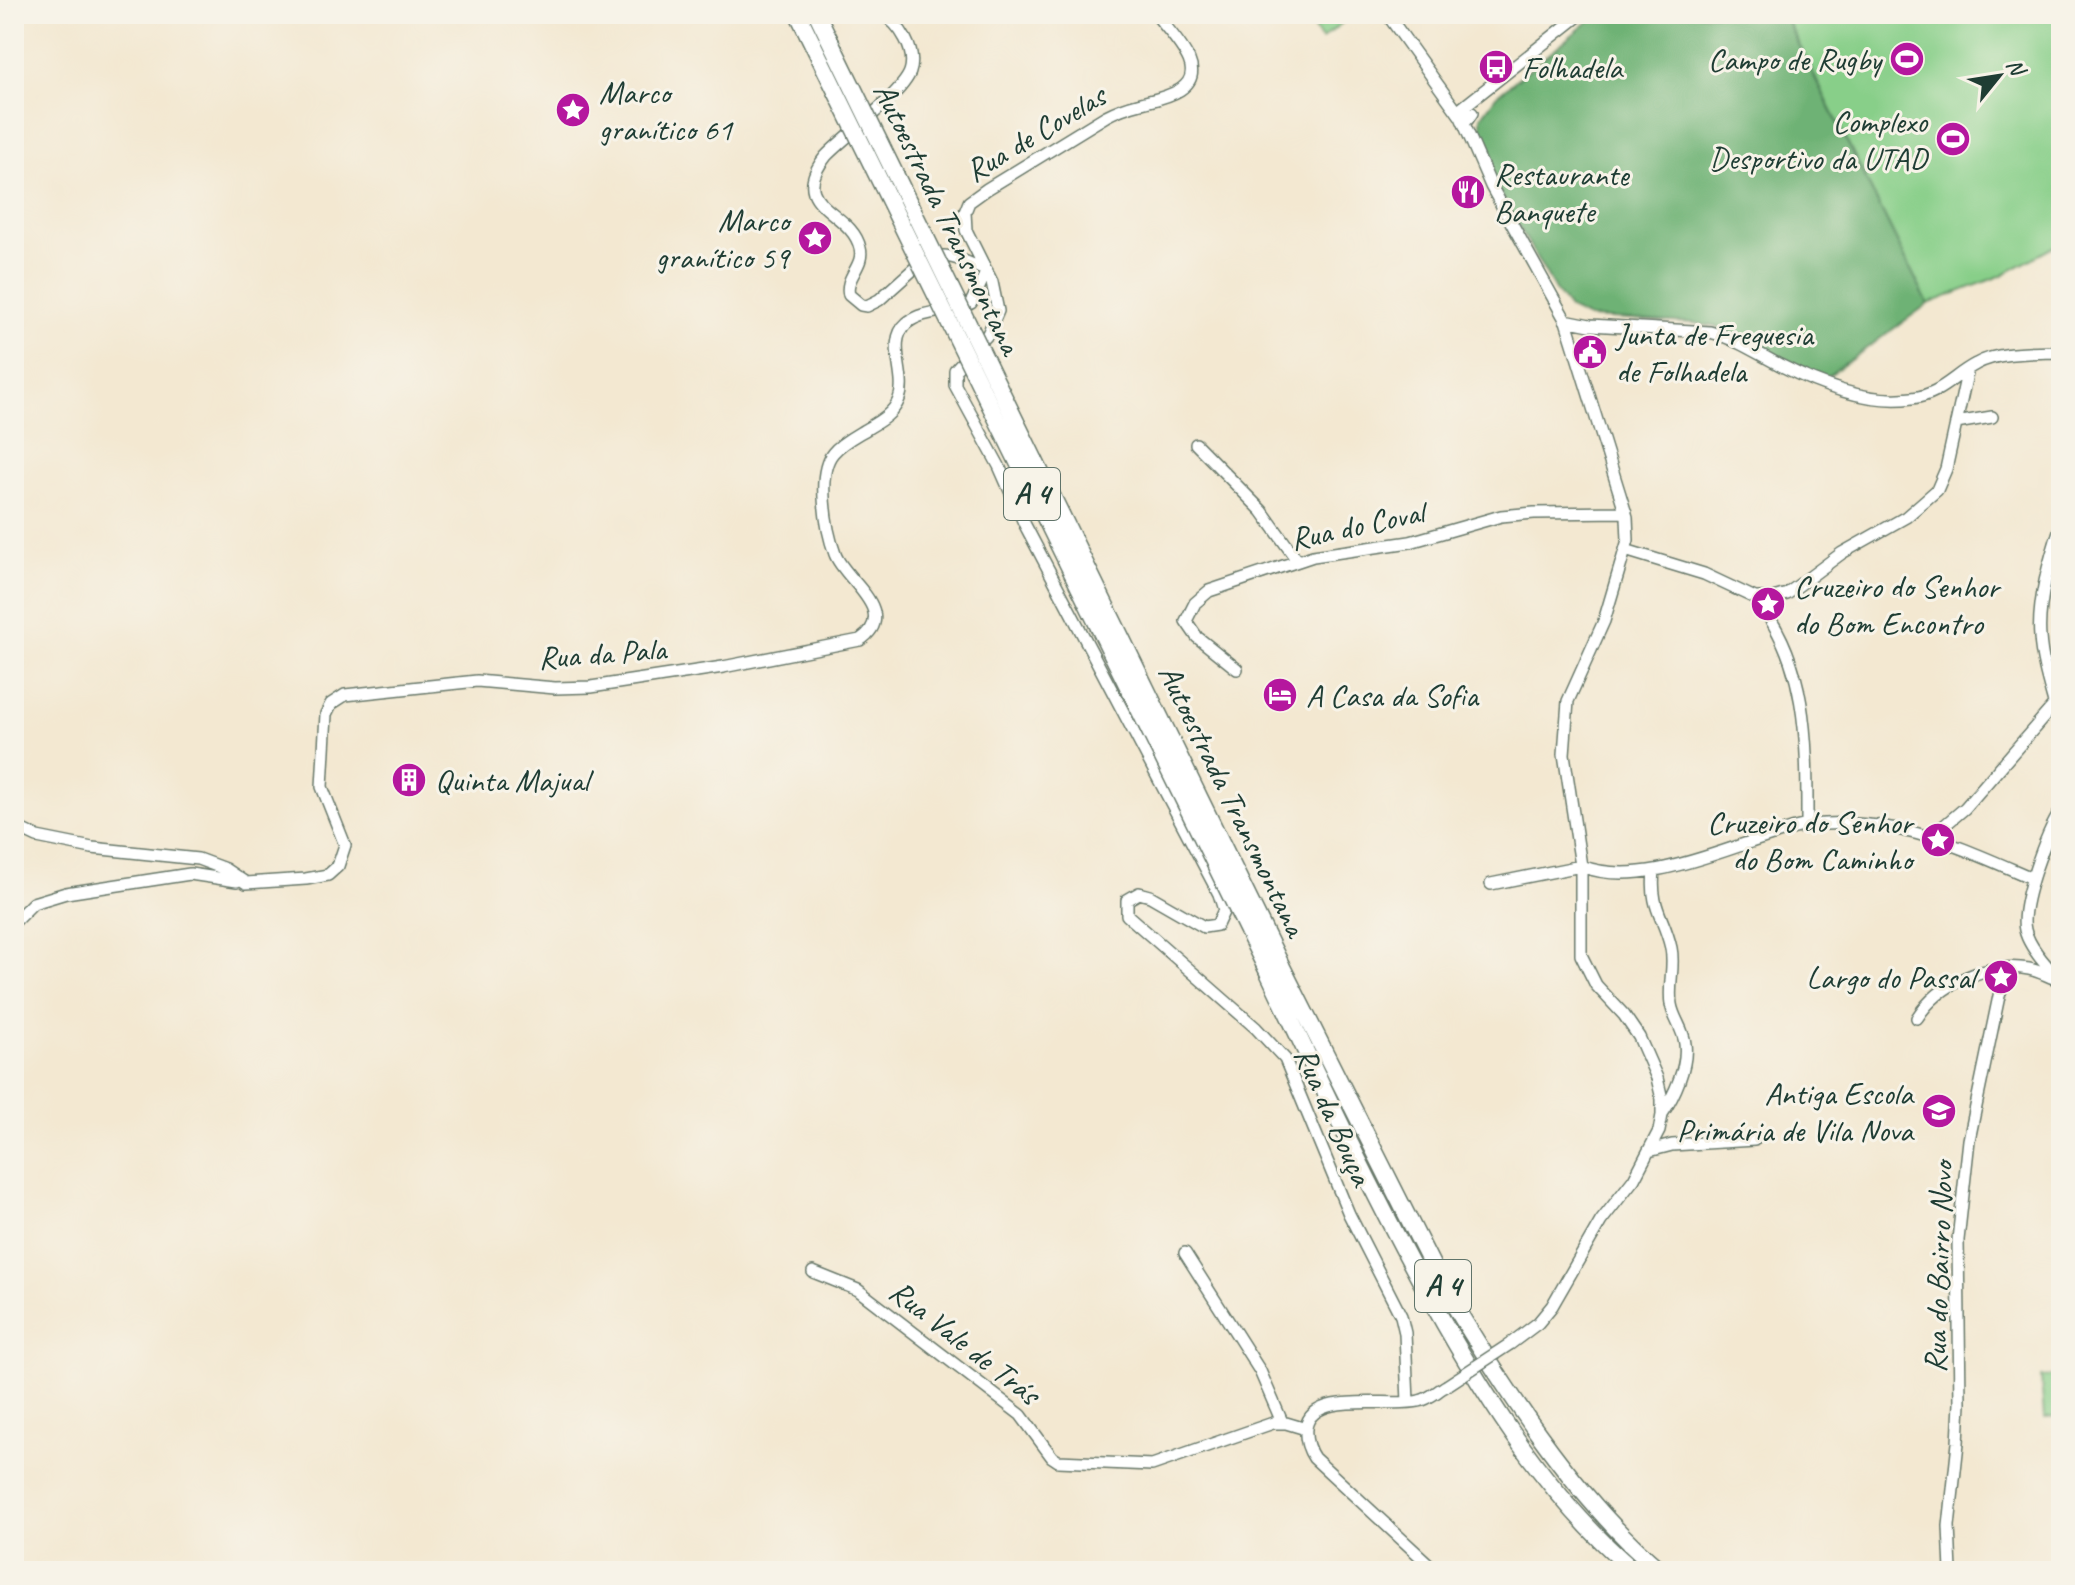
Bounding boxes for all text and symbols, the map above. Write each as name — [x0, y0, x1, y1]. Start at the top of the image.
north arrow — [1959, 36, 2039, 116]
place label: Campo de Rugby — [1708, 39, 1884, 80]
sports icon: Campo de Rugby — [1888, 40, 1926, 78]
place label: Folhadela — [1522, 47, 1624, 88]
bus stop icon: Folhadela — [1477, 48, 1515, 86]
text: N — [2000, 54, 2033, 82]
place label: Marco granítico 61 — [599, 72, 734, 150]
street label: Rua de Covelas — [958, 74, 1115, 191]
street label: Autoestrada Transmontana — [864, 76, 1032, 363]
place icon: Marco granítico 61 — [554, 91, 592, 129]
place label: Complexo Desportivo da UTAD — [1709, 101, 1929, 179]
sports icon: Complexo Desportivo da UTAD — [1934, 120, 1972, 158]
place label: Restaurante Banquete — [1494, 154, 1631, 232]
restaurant icon: Restaurante Banquete — [1449, 173, 1487, 211]
place label: Marco granítico 59 — [656, 200, 793, 278]
place icon: Marco granítico 59 — [796, 219, 834, 257]
place label: Junta de Freguesia de Folhadela — [1614, 314, 1815, 392]
public building icon: Junta de Freguesia de Folhadela — [1571, 333, 1609, 371]
road number: A 4 — [1004, 468, 1060, 520]
street label: Rua do Coval — [1287, 490, 1433, 560]
place label: Cruzeiro do Senhor do Bom Encontro — [1794, 566, 2002, 644]
place icon: Cruzeiro do Senhor do Bom Encontro — [1749, 585, 1787, 623]
street label: Rua da Pala — [537, 628, 669, 678]
street label: Autoestrada Transmontana — [1149, 658, 1317, 945]
place label: A Casa da Sofia — [1306, 675, 1480, 716]
hotel icon: A Casa da Sofia — [1261, 676, 1299, 714]
place label: Quinta Majual — [435, 760, 594, 801]
building icon: Quinta Majual — [390, 761, 428, 799]
place label: Cruzeiro do Senhor do Bom Caminho — [1707, 802, 1916, 880]
place icon: Cruzeiro do Senhor do Bom Caminho — [1919, 821, 1957, 859]
place label: Largo do Passal — [1806, 957, 1981, 998]
place icon: Largo do Passal — [1982, 958, 2020, 996]
street label: Rua da Bouça — [1285, 1041, 1383, 1194]
place label: Antiga Escola Primária de Vila Nova — [1677, 1073, 1915, 1151]
school or university icon: Antiga Escola Primária de Vila Nova — [1920, 1092, 1958, 1130]
street label: Rua do Bairro Novo — [1914, 1157, 1963, 1373]
road number: A 4 — [1415, 1260, 1471, 1312]
street label: Rua Vale de Trás — [881, 1271, 1051, 1416]

